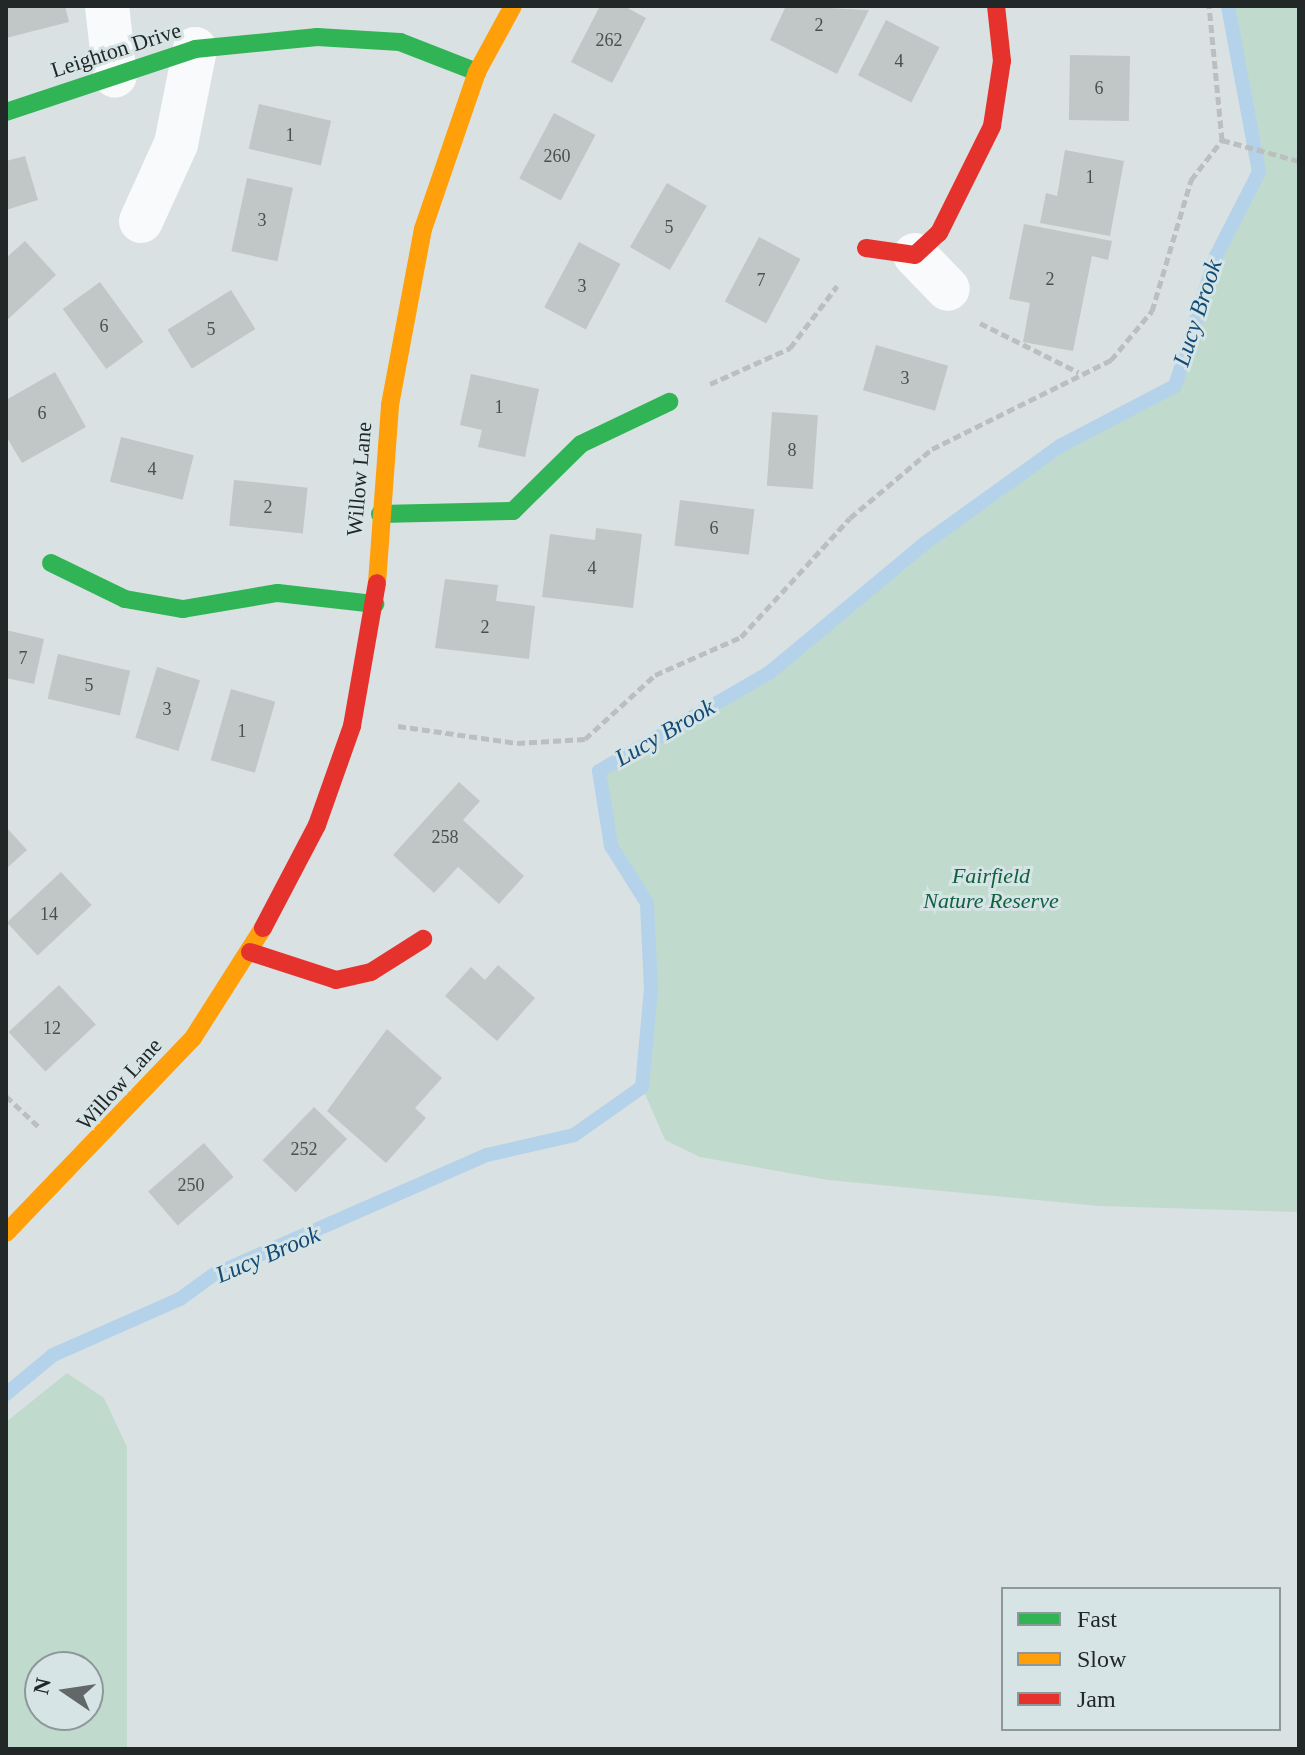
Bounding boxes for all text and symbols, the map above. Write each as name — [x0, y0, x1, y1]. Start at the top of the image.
house number: 2 — [814, 14, 824, 36]
street label: Leighton Drive — [48, 17, 184, 83]
house number: 262 — [596, 29, 622, 51]
house number: 4 — [894, 50, 904, 72]
house number: 6 — [1094, 77, 1104, 99]
house number: 1 — [286, 124, 294, 146]
house number: 260 — [544, 145, 570, 167]
house number: 1 — [1086, 166, 1094, 188]
house number: 3 — [258, 209, 266, 231]
house number: 5 — [664, 216, 674, 238]
water label: Lucy Brook — [1167, 256, 1229, 370]
house number: 2 — [1046, 268, 1054, 290]
house number: 7 — [756, 269, 766, 291]
house number: 3 — [578, 275, 586, 297]
house number: 6 — [100, 315, 108, 337]
house number: 5 — [206, 318, 216, 340]
house number: 3 — [900, 367, 910, 389]
house number: 1 — [494, 396, 504, 418]
house number: 6 — [38, 402, 46, 424]
street label: Willow Lane — [341, 421, 377, 537]
house number: 8 — [788, 439, 796, 461]
house number: 4 — [148, 458, 156, 480]
house number: 2 — [264, 496, 272, 518]
house number: 6 — [710, 517, 718, 539]
house number: 4 — [588, 557, 596, 579]
house number: 2 — [480, 616, 490, 638]
house number: 7 — [18, 647, 28, 669]
house number: 5 — [84, 674, 94, 696]
water label: Lucy Brook — [610, 693, 720, 773]
house number: 3 — [162, 698, 172, 720]
house number: 1 — [238, 720, 246, 742]
house number: 258 — [432, 826, 458, 848]
park label: Fairfield Nature Reserve — [923, 862, 1059, 914]
house number: 14 — [40, 903, 58, 925]
house number: 12 — [43, 1017, 61, 1039]
street label: Willow Lane — [71, 1033, 167, 1135]
house number: 252 — [290, 1138, 318, 1160]
house number: 250 — [178, 1174, 204, 1196]
water label: Lucy Brook — [212, 1220, 324, 1290]
legend — [1001, 1587, 1281, 1731]
text: Fast — [1077, 1606, 1117, 1632]
text: Slow — [1077, 1646, 1126, 1672]
north arrow — [24, 1651, 104, 1731]
text: N — [28, 1675, 56, 1696]
text: Jam — [1077, 1686, 1116, 1712]

